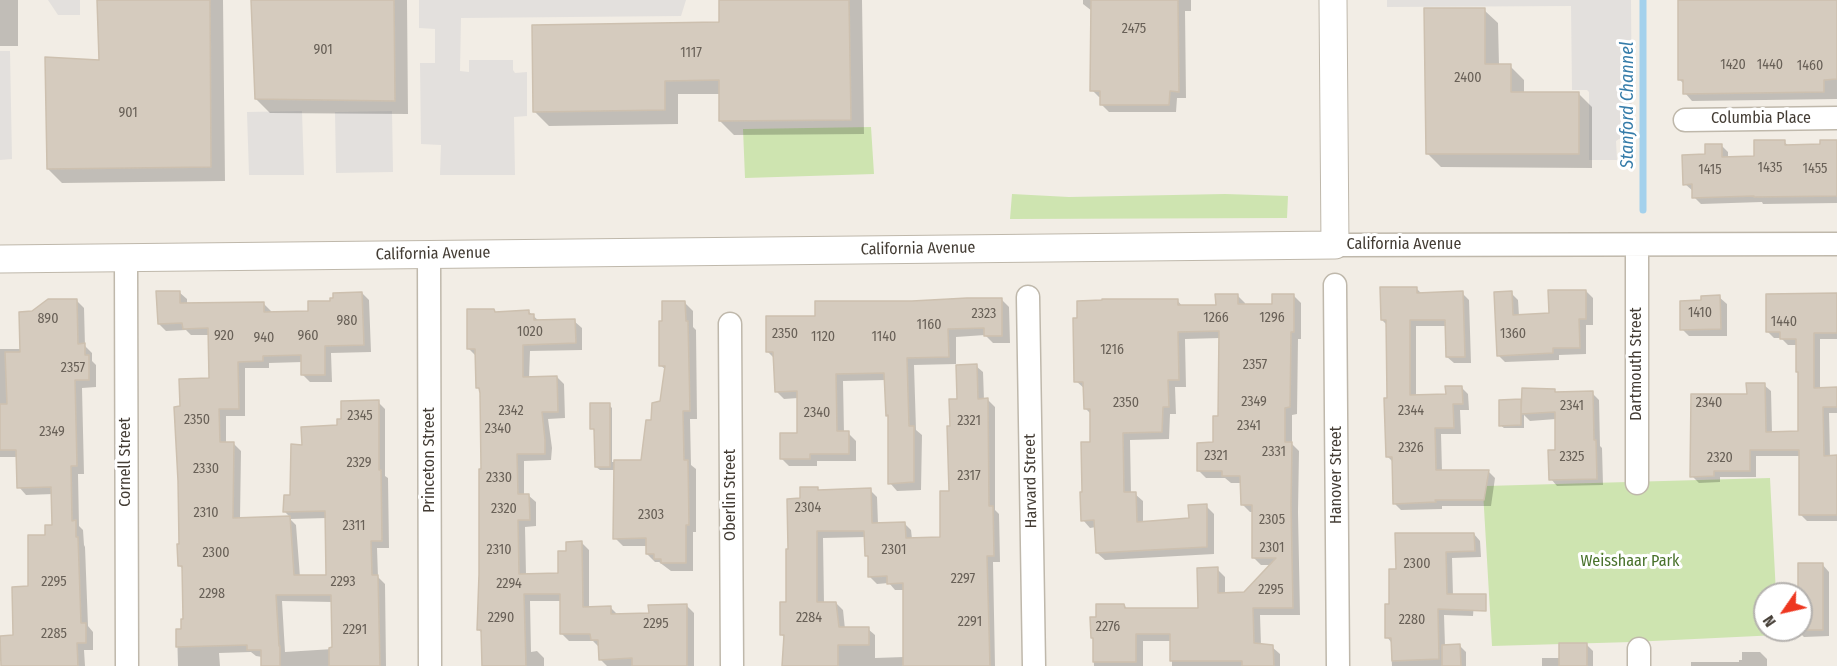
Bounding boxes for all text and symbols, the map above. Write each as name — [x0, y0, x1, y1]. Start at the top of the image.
house number: 2475 — [1122, 21, 1146, 37]
house number: 901 — [313, 42, 333, 58]
water label: Stanford Channel — [1617, 42, 1639, 168]
house number: 1117 — [680, 45, 702, 61]
house number: 1420 — [1720, 57, 1746, 73]
house number: 1440 — [1757, 57, 1783, 73]
house number: 1460 — [1797, 58, 1823, 74]
house number: 2400 — [1454, 70, 1482, 86]
house number: 901 — [118, 105, 138, 121]
street label: Columbia Place — [1711, 109, 1811, 129]
house number: 1435 — [1758, 160, 1782, 176]
house number: 1455 — [1803, 161, 1827, 177]
house number: 1415 — [1698, 162, 1722, 178]
street label: California Avenue — [1347, 235, 1461, 255]
street label: California Avenue — [860, 238, 976, 260]
street label: California Avenue — [375, 243, 491, 265]
house number: 1410 — [1688, 305, 1712, 321]
house number: 2323 — [972, 306, 996, 322]
street label: Dartmouth Street — [1627, 307, 1647, 421]
house number: 1266 — [1203, 310, 1229, 326]
house number: 1296 — [1259, 310, 1285, 326]
house number: 890 — [38, 311, 58, 327]
house number: 980 — [336, 313, 358, 329]
house number: 1440 — [1771, 314, 1797, 330]
house number: 1160 — [917, 317, 941, 333]
house number: 1020 — [517, 324, 543, 340]
house number: 2350 — [772, 326, 798, 342]
house number: 1360 — [1500, 326, 1526, 342]
house number: 920 — [214, 328, 234, 344]
house number: 960 — [297, 328, 319, 344]
house number: 1120 — [811, 329, 835, 345]
house number: 1140 — [872, 329, 896, 345]
house number: 940 — [254, 330, 274, 346]
house number: 1216 — [1100, 342, 1124, 358]
house number: 2357 — [1243, 357, 1267, 373]
house number: 2357 — [61, 360, 85, 376]
house number: 2349 — [1241, 394, 1267, 410]
house number: 2350 — [1113, 395, 1139, 411]
house number: 2340 — [1696, 395, 1722, 411]
house number: 2341 — [1560, 398, 1584, 414]
house number: 2342 — [498, 403, 524, 419]
house number: 2344 — [1398, 403, 1424, 419]
house number: 2340 — [804, 405, 830, 421]
street label: Princeton Street — [420, 407, 440, 513]
house number: 2345 — [347, 408, 373, 424]
house number: 2350 — [184, 412, 210, 428]
house number: 2321 — [957, 413, 981, 429]
street label: Cornell Street — [116, 417, 136, 507]
house number: 2341 — [1237, 418, 1261, 434]
house number: 2340 — [485, 421, 511, 437]
house number: 2349 — [39, 424, 65, 440]
street label: Hanover Street — [1327, 426, 1347, 524]
street label: Harvard Street — [1021, 434, 1041, 528]
house number: 2326 — [1398, 440, 1424, 456]
house number: 2331 — [1262, 444, 1286, 460]
house number: 2321 — [1204, 448, 1228, 464]
street label: Oberlin Street — [721, 449, 741, 541]
house number: 2325 — [1560, 449, 1584, 465]
house number: 2320 — [1707, 450, 1733, 466]
house number: 2329 — [346, 455, 372, 471]
house number: 2330 — [193, 461, 219, 477]
house number: 2317 — [957, 468, 981, 484]
house number: 2330 — [486, 470, 512, 486]
house number: 2304 — [795, 500, 821, 516]
house number: 2320 — [491, 501, 517, 517]
house number: 2310 — [194, 505, 218, 521]
house number: 2303 — [638, 507, 664, 523]
house number: 2305 — [1259, 512, 1285, 528]
house number: 2311 — [343, 518, 365, 534]
house number: 2301 — [1260, 540, 1284, 556]
house number: 2310 — [487, 542, 511, 558]
house number: 2301 — [882, 542, 906, 558]
house number: 2300 — [202, 545, 230, 561]
park label: Weisshaar Park — [1580, 552, 1680, 572]
house number: 2300 — [1403, 556, 1431, 572]
house number: 2297 — [951, 571, 975, 587]
house number: 2295 — [41, 574, 67, 590]
house number: 2293 — [330, 574, 356, 590]
house number: 2294 — [496, 576, 522, 592]
house number: 2295 — [1258, 582, 1284, 598]
north arrow — [1753, 582, 1813, 642]
house number: 2298 — [199, 586, 225, 602]
house number: 2290 — [488, 610, 514, 626]
house number: 2284 — [796, 610, 822, 626]
house number: 2280 — [1399, 612, 1425, 628]
text: N — [1759, 612, 1780, 631]
house number: 2291 — [958, 614, 982, 630]
house number: 2295 — [643, 616, 669, 632]
house number: 2276 — [1096, 619, 1120, 635]
house number: 2291 — [343, 622, 367, 638]
house number: 2285 — [41, 626, 67, 642]

